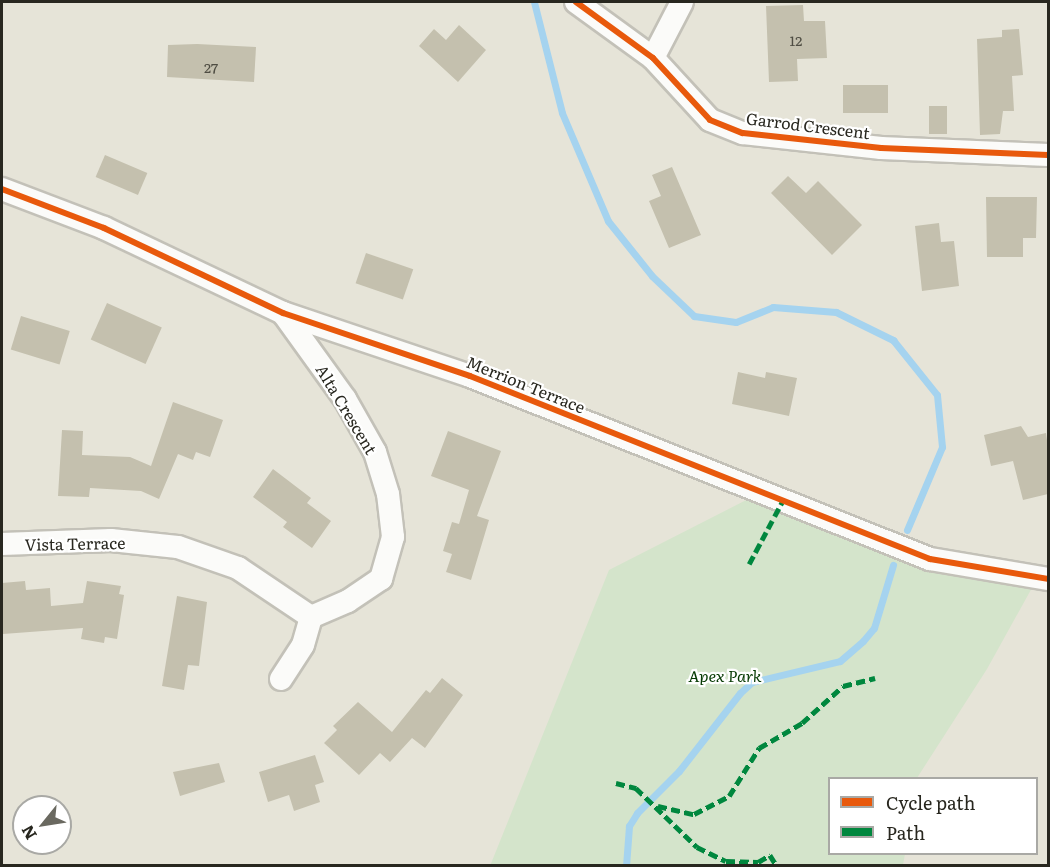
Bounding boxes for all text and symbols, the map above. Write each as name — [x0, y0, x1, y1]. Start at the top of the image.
house number: 12 — [790, 32, 802, 48]
house number: 27 — [204, 59, 218, 75]
street label: Garrod Crescent — [745, 108, 871, 142]
street label: Merrion Terrace — [464, 351, 588, 417]
street label: Alta Crescent — [313, 361, 381, 457]
street label: Vista Terrace — [24, 533, 126, 553]
park label: Apex Park — [688, 665, 762, 685]
legend — [828, 777, 1038, 855]
text: Cycle path — [886, 789, 975, 816]
north arrow — [12, 795, 72, 855]
text: Path — [886, 819, 925, 846]
text: N — [14, 821, 42, 845]

